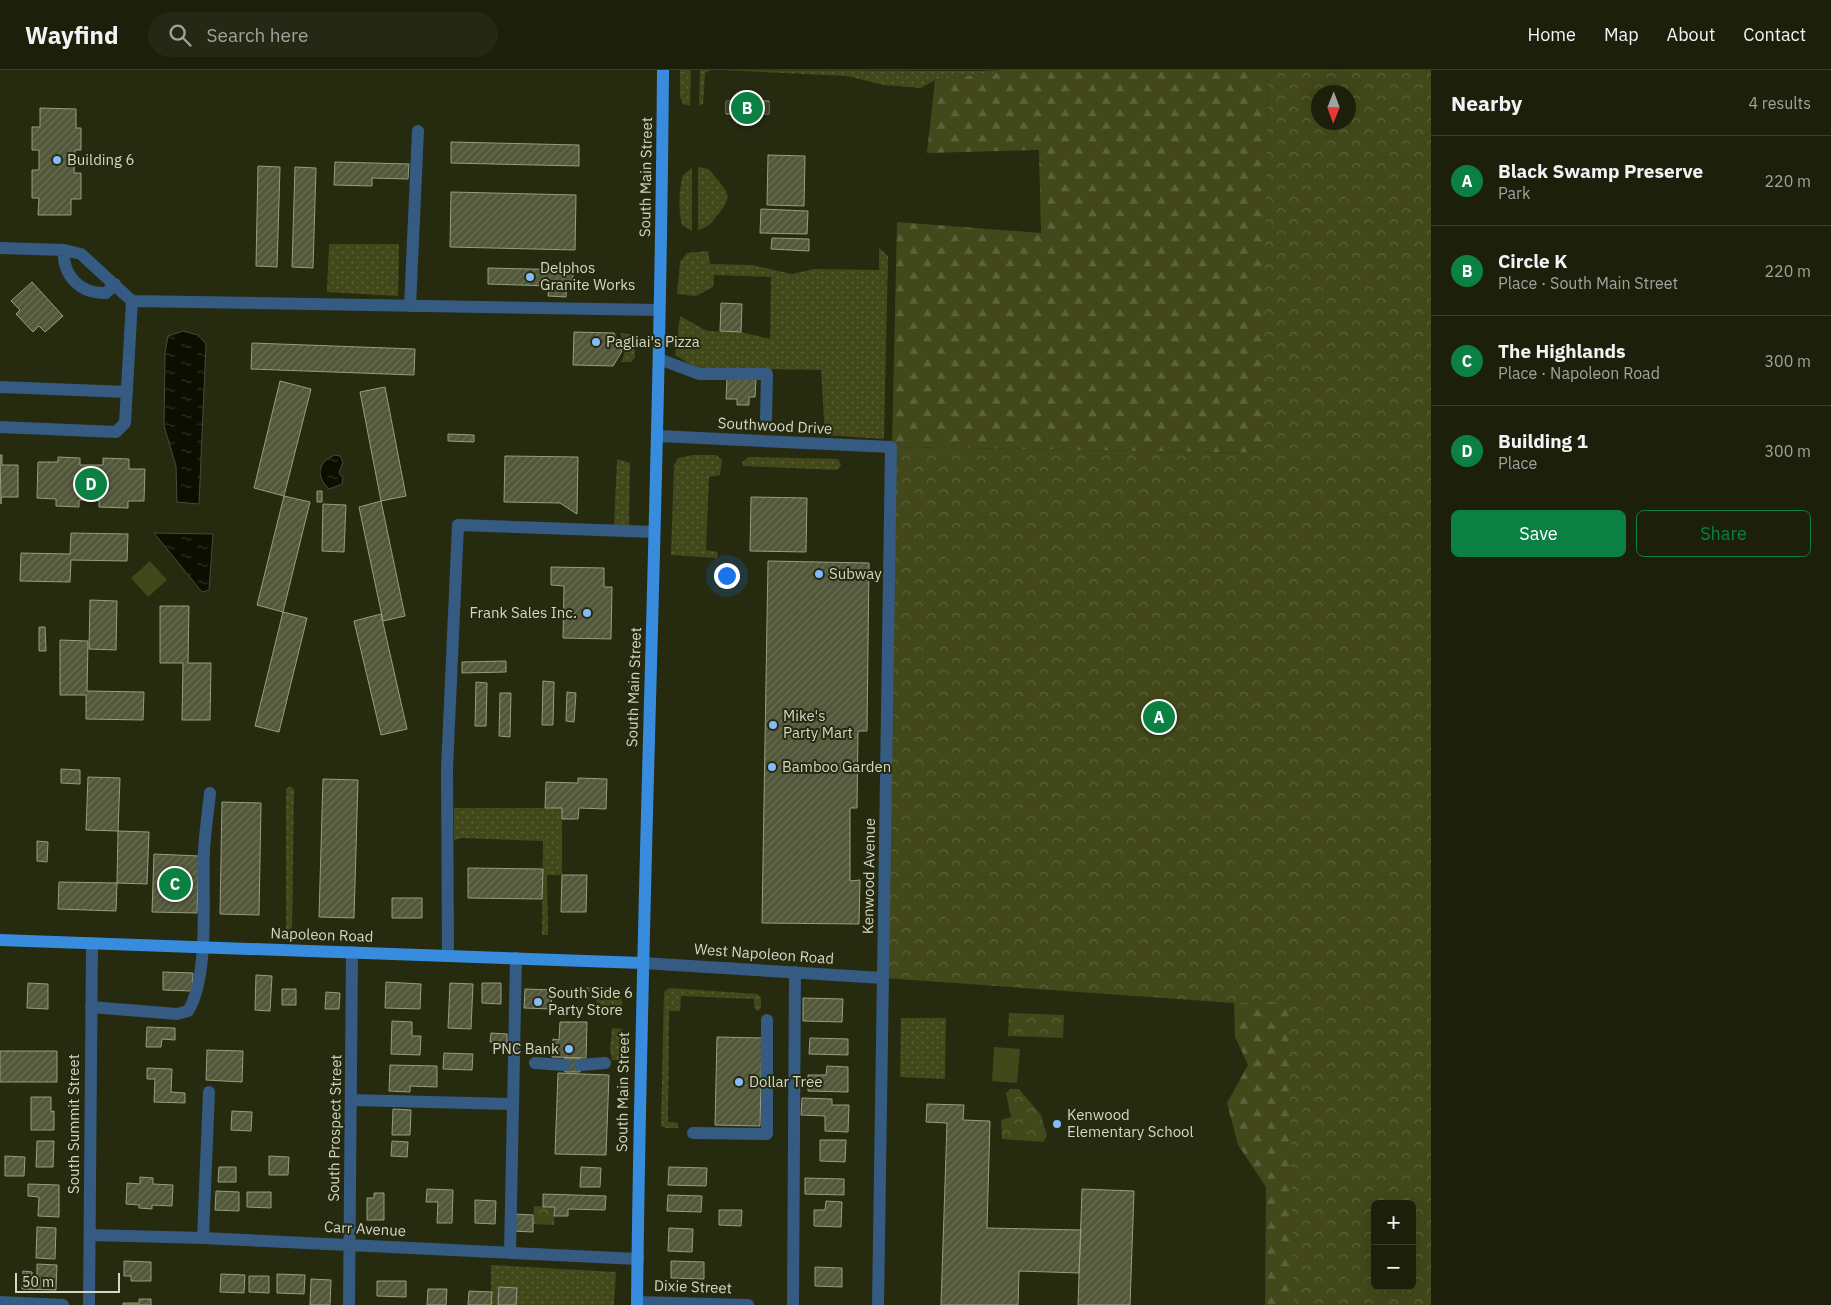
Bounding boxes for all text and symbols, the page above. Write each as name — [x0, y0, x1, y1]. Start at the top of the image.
search box — [148, 12, 498, 57]
text: Wayfind — [25, 19, 118, 51]
icon: search — [166, 21, 194, 49]
text: Search here — [206, 23, 308, 47]
text: Home — [1528, 23, 1576, 46]
text: Map — [1604, 23, 1639, 46]
text: About — [1667, 23, 1715, 46]
text: Contact — [1743, 23, 1806, 46]
north arrow — [1311, 85, 1356, 130]
pin: B — [731, 89, 763, 127]
text: Nearby — [1451, 89, 1522, 117]
text: 4 results — [1748, 93, 1811, 113]
street label: South Main Street — [635, 117, 656, 237]
place label: Building 6 — [67, 150, 135, 169]
marker: Building 6 — [51, 154, 63, 166]
text: Black Swamp Preserve — [1498, 159, 1703, 183]
text: A — [1462, 171, 1472, 191]
text: 220 m — [1764, 171, 1811, 191]
text: Park — [1498, 183, 1530, 203]
text: Circle K — [1498, 249, 1567, 273]
place label: Delphos Granite Works — [540, 258, 635, 294]
text: B — [1462, 261, 1472, 281]
text: 220 m — [1764, 261, 1811, 281]
marker: Delphos Granite Works — [524, 271, 536, 283]
text: Place · South Main Street — [1498, 273, 1678, 293]
place label: Pagliai's Pizza — [606, 332, 700, 351]
marker: Pagliai's Pizza — [590, 336, 602, 348]
text: The Highlands — [1498, 339, 1626, 363]
text: C — [1462, 351, 1472, 371]
text: 300 m — [1764, 351, 1811, 371]
text: Place · Napoleon Road — [1498, 363, 1660, 383]
street label: Southwood Drive — [717, 413, 833, 438]
text: Building 1 — [1498, 429, 1588, 453]
text: D — [1461, 441, 1473, 461]
text: 300 m — [1764, 441, 1811, 461]
text: Place — [1498, 453, 1537, 473]
pin: D — [75, 465, 107, 503]
button: Save — [1451, 510, 1626, 557]
button: Share — [1636, 510, 1811, 557]
your location — [714, 563, 740, 589]
place label: Subway — [829, 564, 882, 583]
marker: Subway — [813, 568, 825, 580]
place label: Frank Sales Inc. — [469, 603, 577, 622]
marker: Frank Sales Inc. — [581, 607, 593, 619]
street label: South Main Street — [622, 627, 645, 747]
pin: A — [1143, 698, 1175, 736]
place label: Mike's Party Mart — [783, 706, 853, 742]
marker: Mike's Party Mart — [767, 719, 779, 731]
place label: Bamboo Garden — [782, 757, 891, 776]
marker: Bamboo Garden — [766, 761, 778, 773]
street label: Kenwood Avenue — [858, 818, 879, 934]
pin: C — [159, 865, 191, 903]
street label: Napoleon Road — [270, 923, 374, 946]
street label: West Napoleon Road — [693, 939, 835, 968]
place label: South Side 6 Party Store — [548, 983, 633, 1019]
marker: South Side 6 Party Store — [532, 996, 544, 1008]
street label: South Main Street — [612, 1032, 633, 1152]
place label: PNC Bank — [492, 1039, 559, 1058]
marker: PNC Bank — [563, 1043, 575, 1055]
street label: South Summit Street — [64, 1054, 83, 1194]
street label: South Prospect Street — [324, 1054, 345, 1202]
place label: Dollar Tree — [749, 1072, 822, 1091]
marker: Dollar Tree — [733, 1076, 745, 1088]
place label: Kenwood Elementary School — [1067, 1105, 1194, 1141]
marker: Kenwood Elementary School — [1051, 1118, 1063, 1130]
map controls — [1371, 1200, 1416, 1290]
button: + — [1371, 1200, 1416, 1245]
street label: Carr Avenue — [324, 1217, 406, 1240]
button: − — [1371, 1245, 1416, 1290]
scale bar — [15, 1270, 120, 1293]
text: 50 m — [22, 1273, 54, 1291]
street label: Dixie Street — [654, 1276, 732, 1297]

